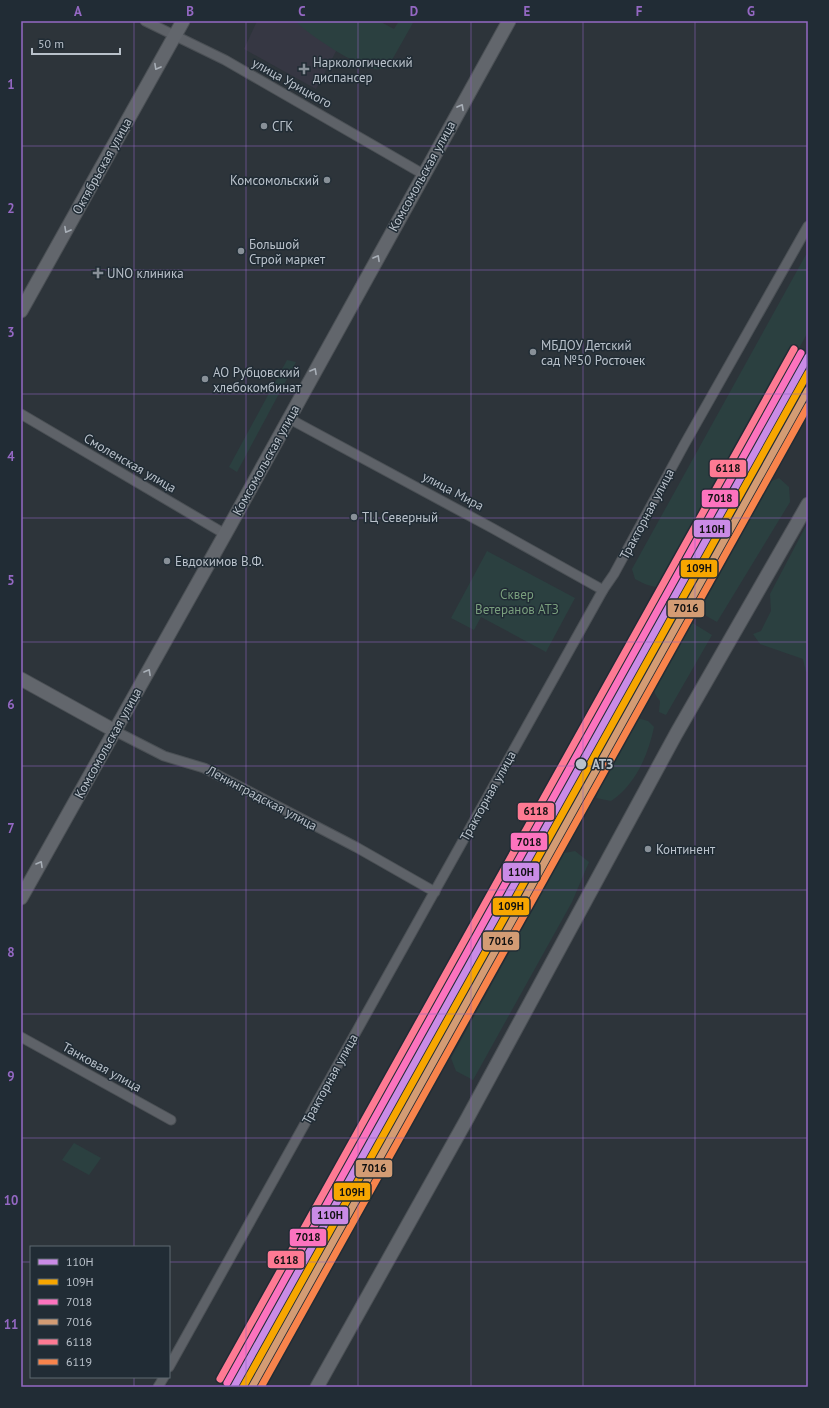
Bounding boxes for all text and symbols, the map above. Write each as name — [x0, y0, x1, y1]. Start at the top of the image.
text: A — [74, 3, 82, 20]
text: B — [186, 3, 194, 20]
text: C — [298, 3, 306, 20]
text: D — [410, 3, 418, 20]
text: E — [524, 3, 531, 20]
text: F — [636, 3, 643, 20]
text: G — [747, 3, 755, 20]
scale bar — [32, 30, 120, 56]
text: 50 m — [38, 36, 64, 51]
street label: улица Урицкого — [249, 54, 335, 112]
place label: Наркологический диспансер — [313, 54, 413, 86]
one-way arrow — [155, 63, 162, 70]
marker: Наркологический диспансер — [298, 63, 310, 75]
text: 1 — [7, 76, 15, 93]
one-way arrow — [456, 104, 463, 111]
street label: Октябрьская улица — [68, 115, 136, 217]
place label: СГК — [272, 118, 293, 135]
street label: Комсомольская улица — [385, 118, 459, 234]
marker: СГК — [259, 121, 269, 131]
place label: Комсомольский — [230, 172, 319, 189]
marker: Комсомольский — [322, 175, 332, 185]
text: 2 — [7, 200, 15, 217]
one-way arrow — [64, 226, 71, 233]
place label: Большой Строй маркет — [249, 236, 326, 268]
marker: Большой Строй маркет — [236, 246, 246, 256]
one-way arrow — [372, 254, 380, 262]
place label: UNO клиника — [107, 265, 184, 282]
marker: UNO клиника — [92, 267, 104, 279]
text: 3 — [7, 324, 15, 341]
place label: МБДОУ Детский сад №50 Росточек — [541, 337, 646, 369]
marker: МБДОУ Детский сад №50 Росточек — [528, 347, 538, 357]
place label: АО Рубцовский хлебокомбинат — [213, 364, 302, 396]
one-way arrow — [309, 368, 317, 375]
marker: АО Рубцовский хлебокомбинат — [200, 374, 210, 384]
street label: Комсомольская улица — [229, 402, 303, 518]
street label: Смоленская улица — [81, 430, 179, 496]
text: 4 — [7, 448, 15, 465]
line badge: 6118 — [709, 459, 747, 478]
text: 6118 — [716, 461, 740, 475]
street label: Тракторная улица — [616, 466, 678, 562]
street label: улица Мира — [419, 468, 487, 514]
line badge: 7018 — [701, 489, 739, 508]
text: 7018 — [708, 491, 732, 505]
place label: ТЦ Северный — [362, 509, 438, 526]
marker: ТЦ Северный — [349, 512, 359, 522]
line badge: 110Н — [693, 519, 731, 538]
text: 110Н — [699, 522, 725, 536]
place label: Евдокимов В.Ф. — [175, 553, 264, 570]
marker: Евдокимов В.Ф. — [162, 556, 172, 566]
line badge: 109Н — [680, 559, 718, 578]
text: 109Н — [686, 561, 712, 575]
text: 5 — [7, 572, 15, 589]
park label: Сквер Ветеранов АТЗ — [475, 586, 559, 618]
line badge: 7016 — [667, 599, 705, 618]
text: 7016 — [674, 601, 698, 615]
one-way arrow — [143, 669, 150, 676]
street label: Комсомольская улица — [71, 685, 145, 801]
text: 6 — [7, 696, 15, 713]
street label: Тракторная улица — [456, 748, 520, 844]
place label: АТЗ — [592, 756, 613, 773]
marker: АТЗ — [574, 757, 588, 771]
street label: Ленинградская улица — [203, 761, 320, 834]
line badge: 6118 — [517, 802, 555, 821]
text: 6118 — [524, 804, 548, 818]
text: 7 — [7, 820, 15, 837]
line badge: 7018 — [510, 832, 548, 851]
text: 7018 — [517, 835, 541, 849]
place label: Континент — [656, 841, 716, 858]
marker: Континент — [643, 844, 653, 854]
one-way arrow — [36, 861, 43, 868]
line badge: 110Н — [502, 862, 540, 882]
text: 110Н — [508, 865, 534, 879]
line badge: 109Н — [492, 897, 530, 916]
text: 109Н — [498, 899, 524, 913]
line badge: 7016 — [482, 931, 520, 951]
text: 7016 — [489, 934, 513, 948]
text: 8 — [7, 944, 15, 961]
street label: Тракторная улица — [298, 1031, 362, 1127]
street label: Танковая улица — [59, 1038, 145, 1096]
text: 9 — [7, 1068, 15, 1085]
line badge: 7016 — [355, 1159, 393, 1178]
text: 7016 — [362, 1161, 386, 1175]
line badge: 109Н — [333, 1182, 371, 1201]
text: 109Н — [339, 1185, 365, 1199]
text: 10 — [4, 1192, 18, 1209]
line badge: 110Н — [311, 1206, 349, 1225]
text: 110Н — [317, 1208, 343, 1222]
line badge: 7018 — [289, 1228, 327, 1247]
text: 7018 — [296, 1230, 320, 1244]
legend — [30, 1246, 170, 1378]
line badge: 6118 — [267, 1250, 305, 1269]
text: 6118 — [274, 1253, 298, 1267]
text: 110Н — [66, 1254, 94, 1269]
text: 109Н — [66, 1274, 94, 1289]
text: 7018 — [66, 1294, 92, 1309]
text: 7016 — [66, 1314, 92, 1329]
text: 11 — [4, 1316, 18, 1333]
text: 6118 — [66, 1334, 92, 1349]
text: 6119 — [66, 1354, 92, 1369]

